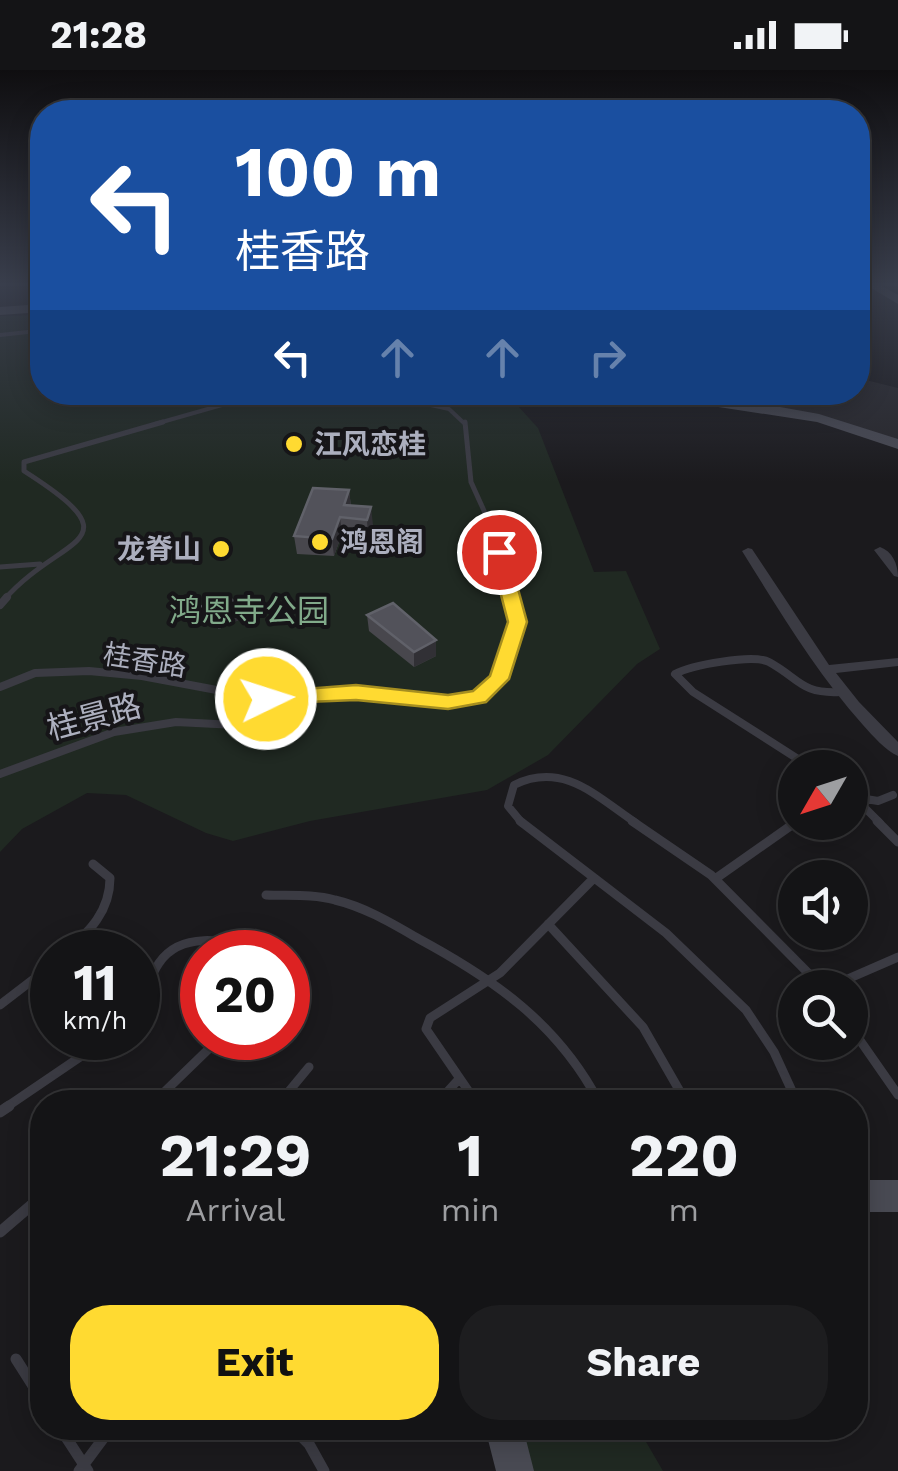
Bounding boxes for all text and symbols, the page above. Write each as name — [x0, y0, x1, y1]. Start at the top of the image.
text: 21:28 — [50, 13, 147, 57]
text: 100 m — [235, 131, 441, 213]
icon: left — [70, 140, 200, 270]
text: 桂香路 — [235, 225, 370, 278]
icon: left — [265, 330, 320, 385]
icon: ahead — [370, 330, 425, 385]
icon: ahead — [475, 330, 530, 385]
icon: right — [580, 330, 635, 385]
place label: 江风恋桂 — [314, 428, 426, 461]
marker: 江风恋桂 — [283, 433, 305, 455]
pin — [457, 510, 542, 595]
icon: arrive — [472, 525, 527, 580]
place label: 鸿恩阁 — [340, 526, 424, 559]
marker: 鸿恩阁 — [309, 531, 331, 553]
place label: 龙脊山 — [117, 533, 201, 566]
marker: 龙脊山 — [210, 538, 232, 560]
park label: 鸿恩寺公园 — [169, 592, 329, 630]
street label: 桂香路 — [101, 638, 189, 683]
position arrow — [214, 647, 318, 751]
street label: 桂景路 — [43, 686, 145, 748]
north arrow — [778, 750, 868, 840]
map controls — [778, 750, 868, 1060]
button: sound — [778, 860, 868, 950]
speed limit sign: 20 — [180, 930, 310, 1060]
text: 11 — [73, 953, 117, 1012]
button: search — [778, 970, 868, 1060]
text: km/h — [63, 1006, 127, 1035]
text: 21:29 — [159, 1120, 312, 1191]
text: 1 — [457, 1120, 483, 1191]
text: 220 — [629, 1120, 739, 1191]
text: Arrival — [185, 1191, 285, 1229]
text: min — [441, 1191, 500, 1229]
text: m — [669, 1191, 699, 1229]
button: Exit — [70, 1305, 439, 1420]
button: Share — [459, 1305, 828, 1420]

